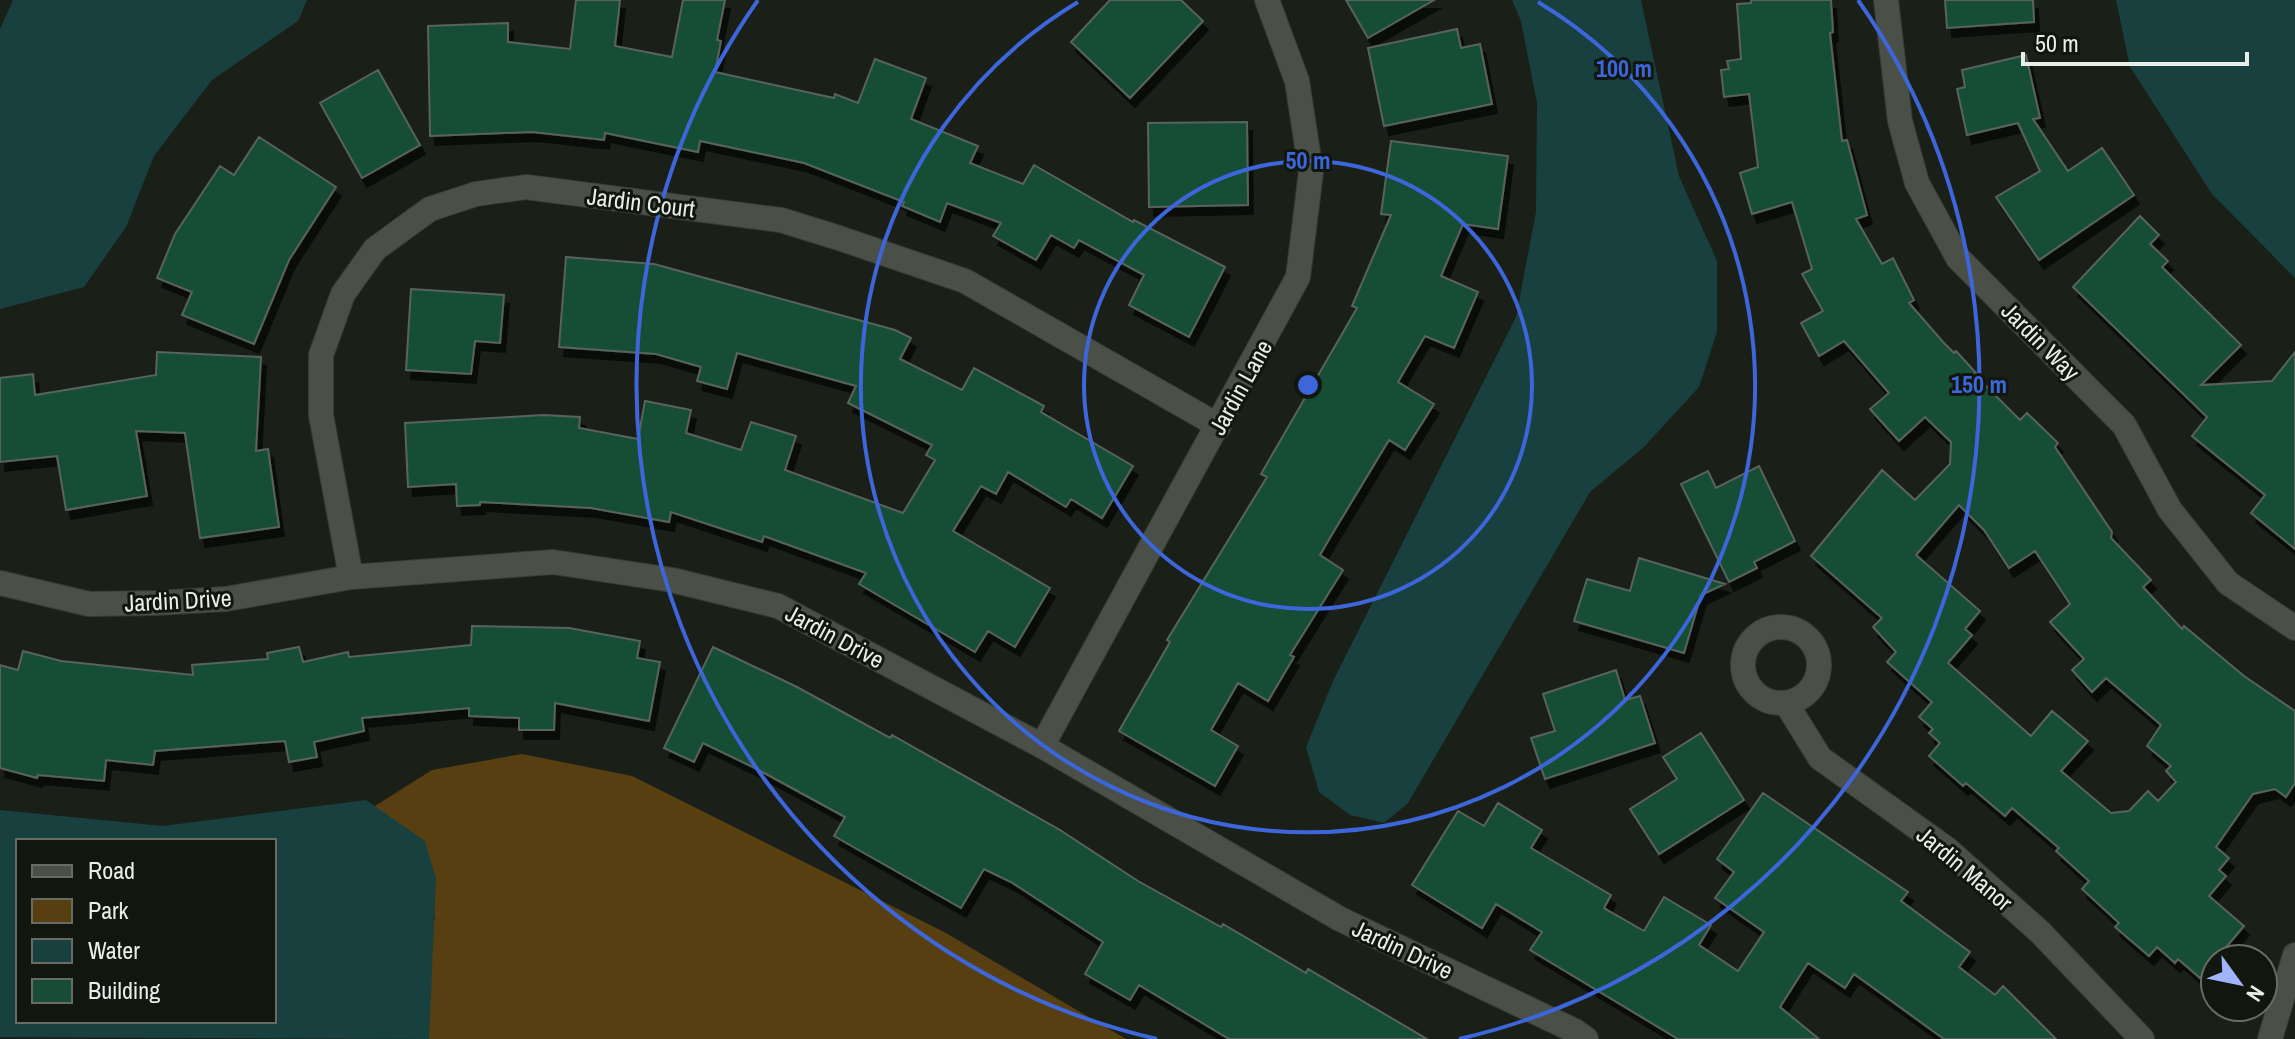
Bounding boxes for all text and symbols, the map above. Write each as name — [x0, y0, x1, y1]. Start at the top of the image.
scale bar — [2023, 16, 2247, 66]
text: 50 m — [2035, 27, 2079, 59]
text: 100 m — [1596, 52, 1652, 84]
text: 50 m — [1286, 144, 1330, 176]
street label: Jardin Court — [585, 180, 697, 225]
street label: Jardin Way — [1995, 295, 2087, 387]
street label: Jardin Lane — [1201, 334, 1279, 440]
text: 150 m — [1951, 368, 2007, 400]
centre of rings — [1294, 371, 1322, 399]
street label: Jardin Drive — [124, 581, 232, 619]
street label: Jardin Drive — [780, 597, 890, 675]
street label: Jardin Manor — [1910, 818, 2020, 918]
legend — [16, 839, 276, 1023]
text: Road — [88, 854, 135, 886]
text: Park — [88, 894, 129, 926]
street label: Jardin Drive — [1348, 912, 1458, 986]
text: Water — [88, 934, 140, 966]
north arrow — [2199, 943, 2279, 1023]
text: Building — [88, 974, 160, 1006]
text: N — [2240, 980, 2272, 1008]

